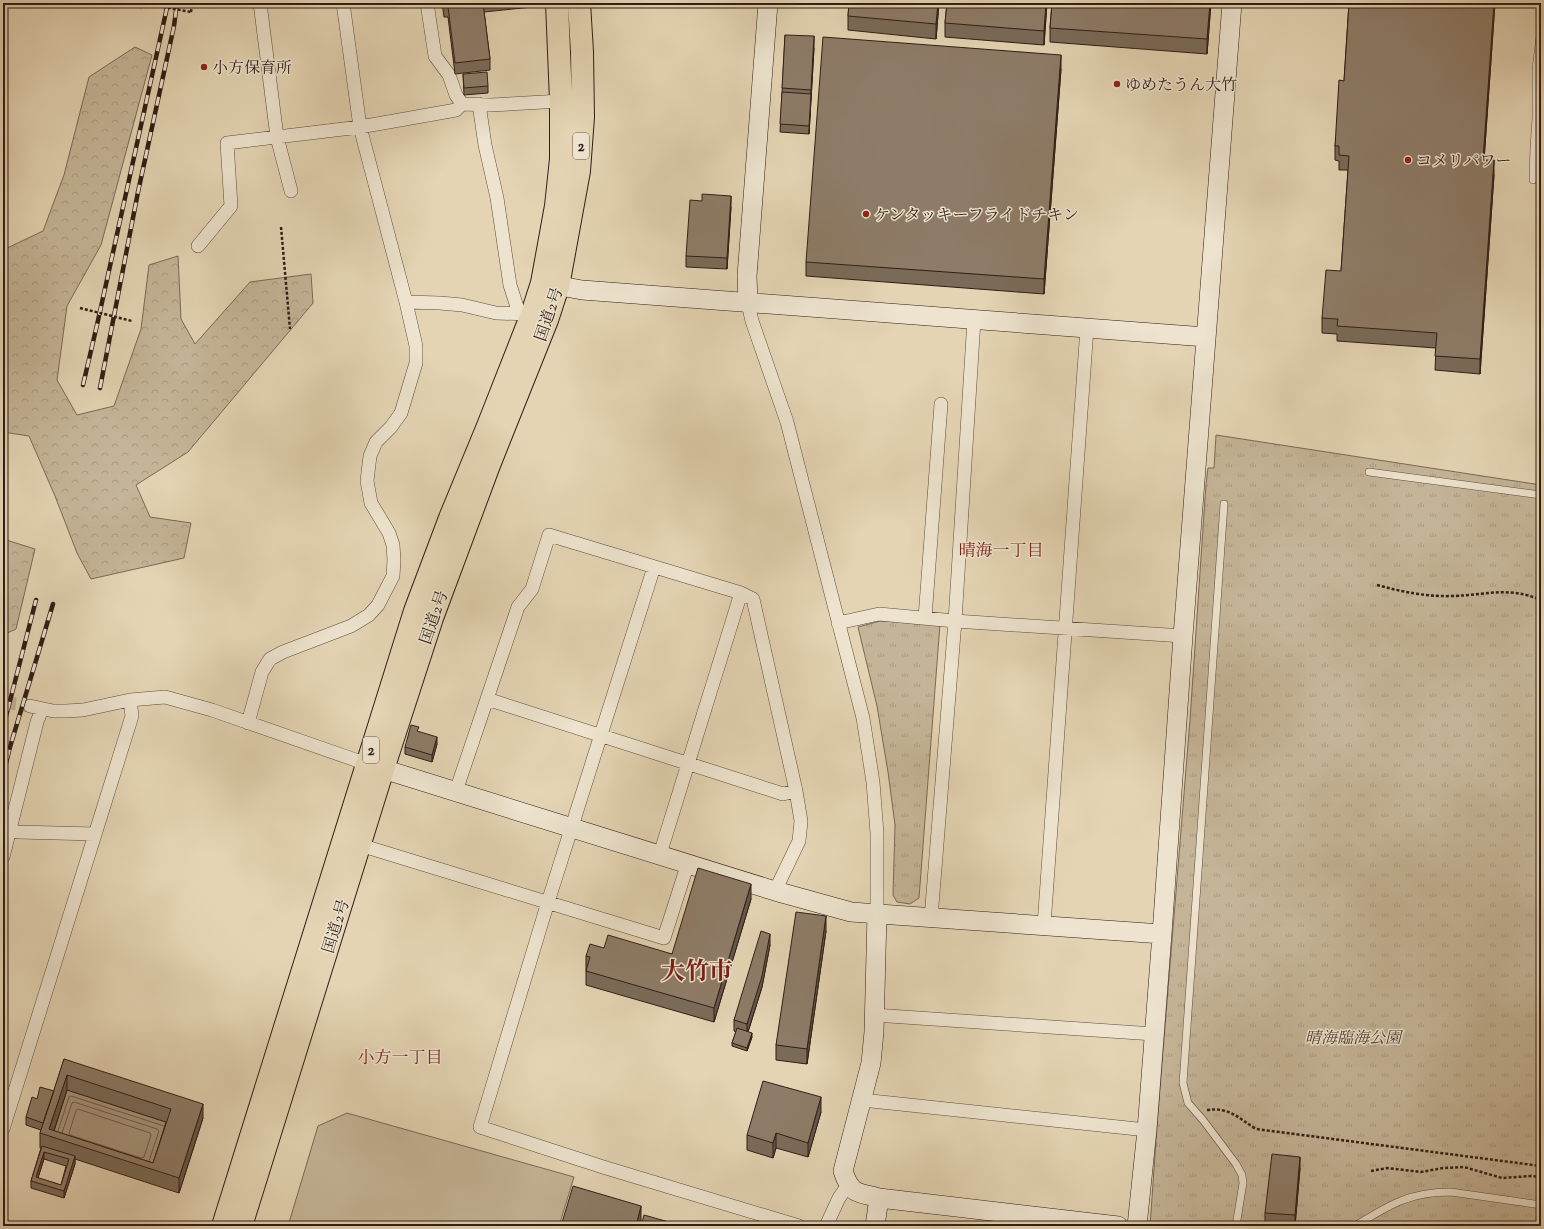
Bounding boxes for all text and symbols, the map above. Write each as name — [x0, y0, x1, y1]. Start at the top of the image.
place label: 小方保育所 — [212, 58, 292, 81]
marker: 小方保育所 — [199, 62, 209, 72]
place label: ゆめたうん大竹 — [1125, 75, 1237, 98]
marker: ゆめたうん大竹 — [1112, 79, 1122, 89]
road number: 2 — [573, 133, 589, 159]
place label: コメリパワー — [1416, 151, 1512, 174]
marker: コメリパワー — [1403, 155, 1413, 165]
place label: ケンタッキーフライドチキン — [874, 205, 1079, 228]
marker: ケンタッキーフライドチキン — [861, 209, 871, 219]
street label: 国道2号 — [530, 285, 570, 345]
district label: 晴海一丁目 — [959, 540, 1044, 564]
street label: 国道2号 — [415, 588, 455, 648]
road number: 2 — [363, 737, 379, 763]
street label: 国道2号 — [318, 897, 357, 957]
district label: 大竹市 — [661, 956, 733, 990]
park label: 晴海臨海公園 — [1305, 1028, 1404, 1051]
district label: 小方一丁目 — [358, 1047, 443, 1071]

